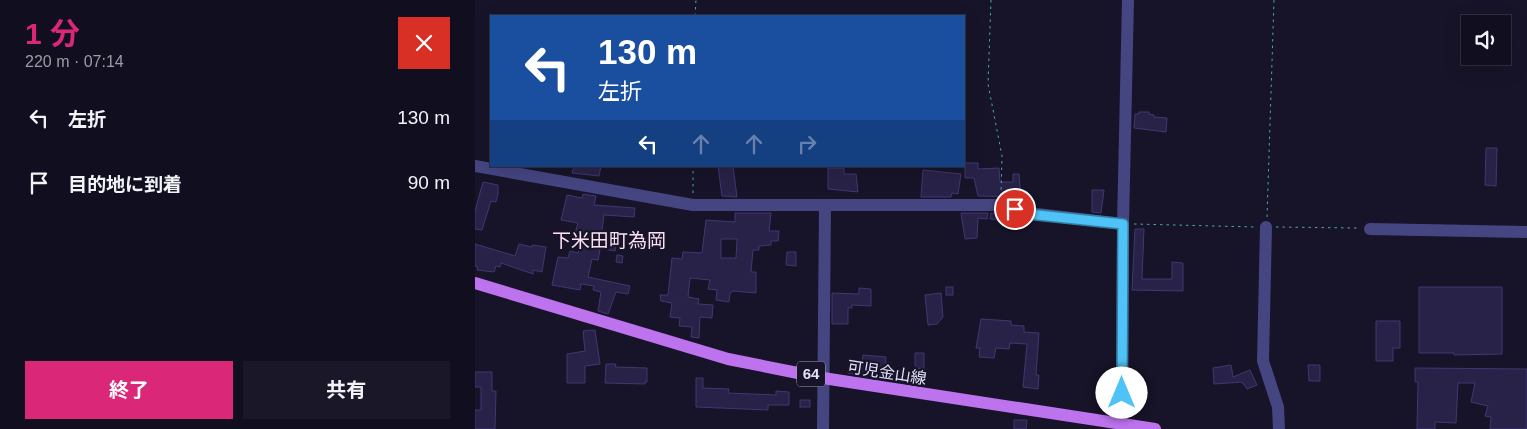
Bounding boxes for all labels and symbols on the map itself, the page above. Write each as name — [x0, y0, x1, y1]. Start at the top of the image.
pin — [994, 188, 1036, 230]
district label: 下米田町為岡 — [552, 230, 666, 251]
street label: 可児金山線 — [846, 358, 928, 387]
road number: 64 — [797, 362, 825, 386]
position arrow — [1095, 366, 1147, 418]

